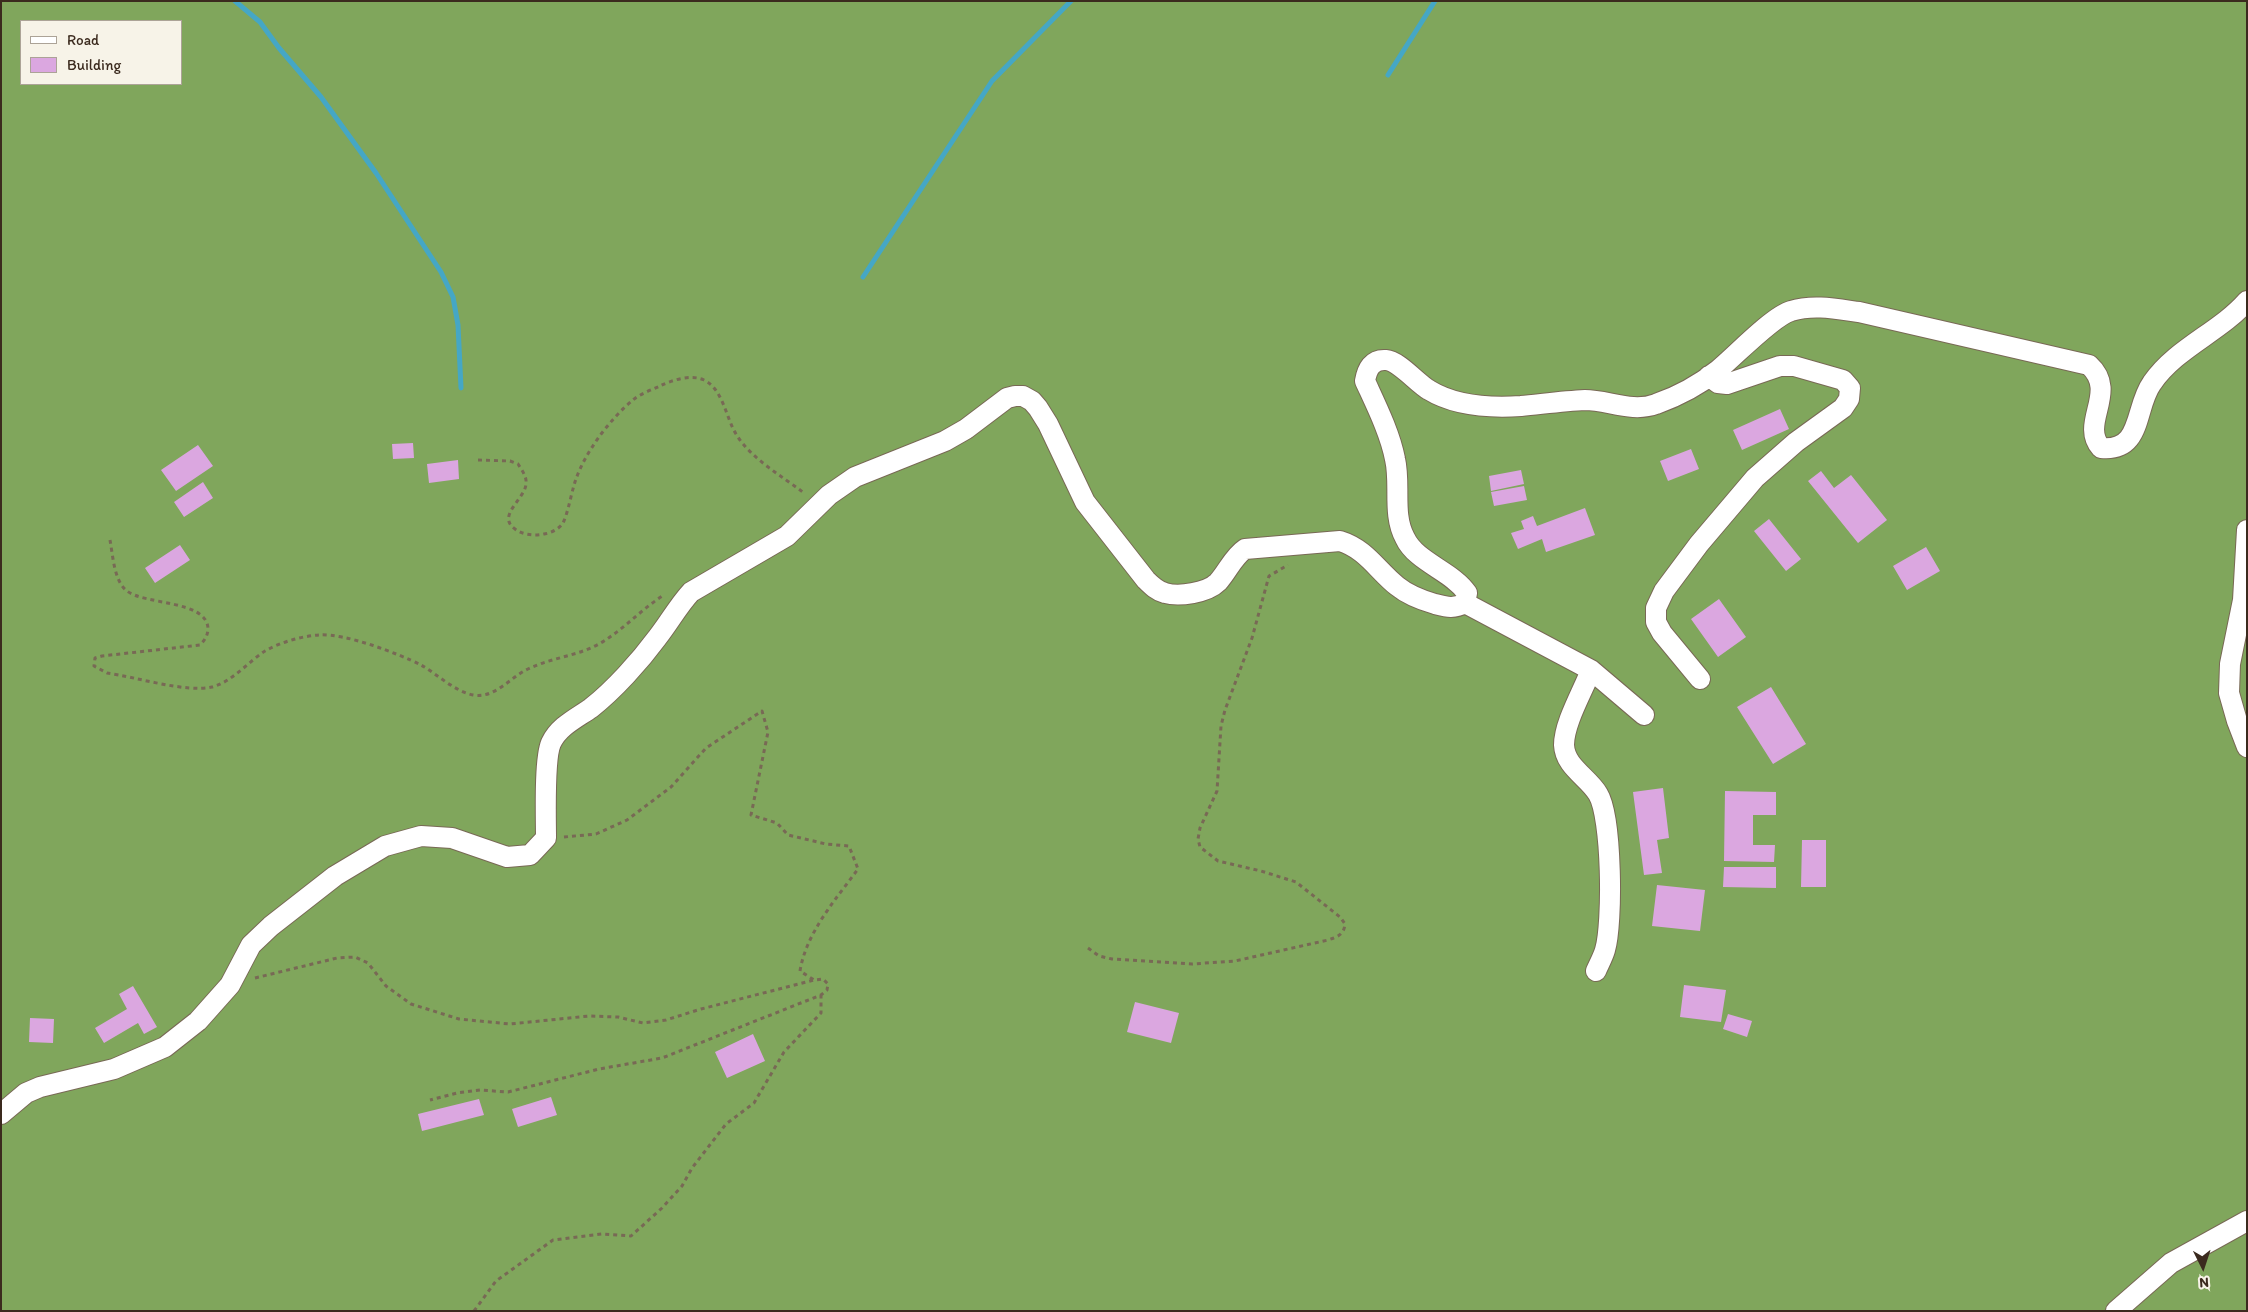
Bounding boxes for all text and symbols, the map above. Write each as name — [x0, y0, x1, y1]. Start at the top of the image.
legend — [20, 20, 182, 85]
text: Road — [67, 31, 99, 49]
text: Building — [67, 56, 121, 74]
north arrow — [2178, 1242, 2228, 1292]
text: N — [2199, 1274, 2209, 1291]

